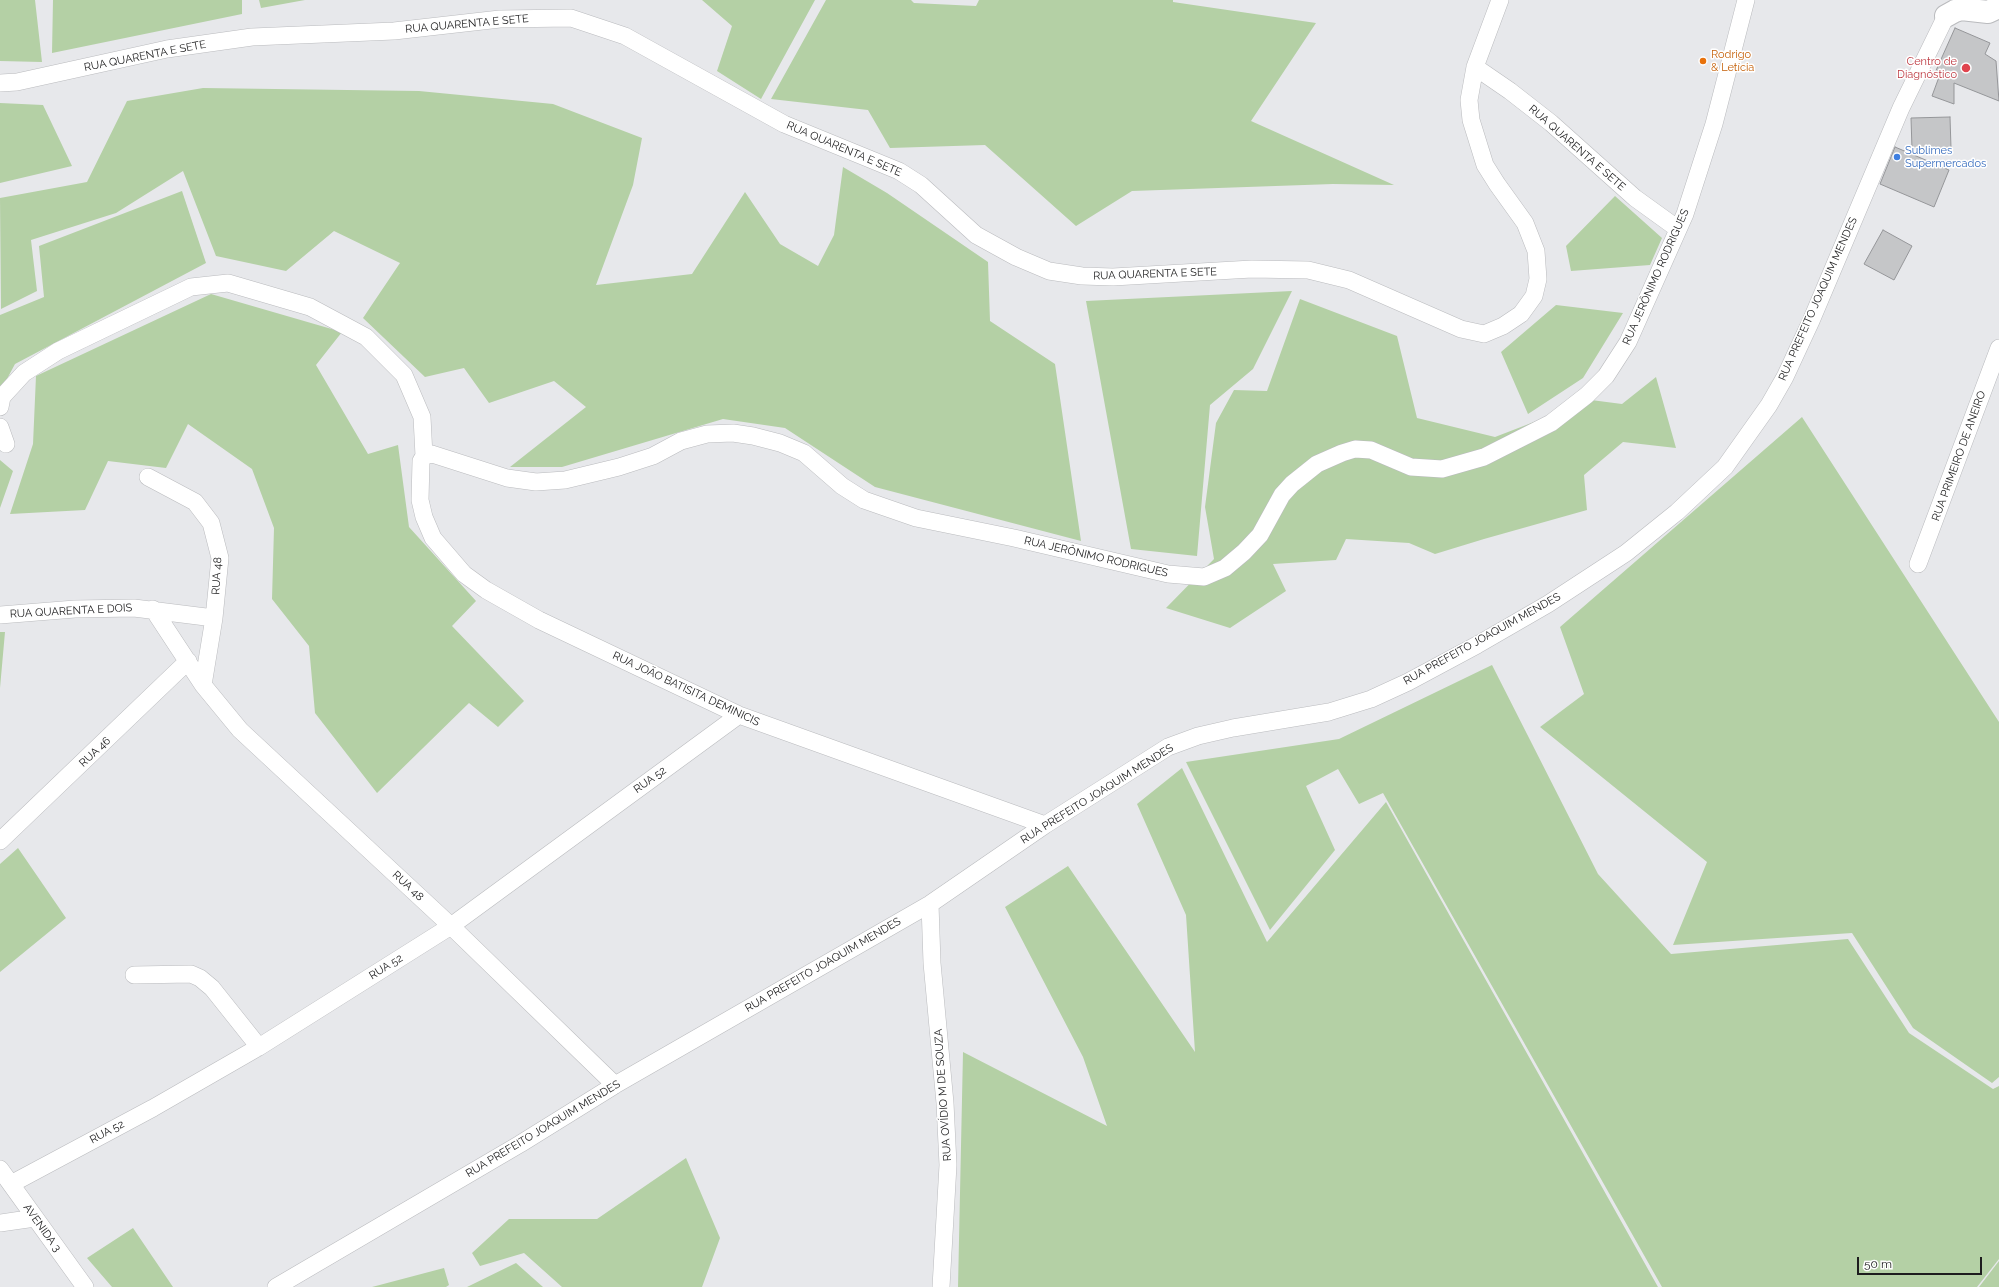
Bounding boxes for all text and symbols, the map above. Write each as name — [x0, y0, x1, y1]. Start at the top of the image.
street label: RUA QUARENTA E SETE — [405, 12, 529, 36]
street label: RUA QUARENTA E SETE — [83, 38, 207, 74]
place label: Rodrigo & Letícia — [1711, 48, 1754, 74]
place label: Centro de Diagnóstico — [1897, 55, 1957, 81]
marker: Rodrigo & Letícia — [1698, 56, 1708, 66]
marker: Centro de Diagnóstico — [1960, 62, 1972, 74]
street label: RUA QUARENTA E SETE — [1526, 102, 1628, 194]
street label: RUA QUARENTA E SETE — [784, 119, 904, 179]
place label: Sublimes Supermercados — [1905, 144, 1986, 170]
marker: Sublimes Supermercados — [1892, 152, 1902, 162]
street label: RUA JERÔNIMO RODRIGUES — [1620, 207, 1692, 347]
street label: RUA PREFEITO JOAQUIM MENDES — [1776, 215, 1860, 383]
street label: RUA QUARENTA E SETE — [1093, 265, 1217, 283]
street label: RUA PRIMEIRO DE ANEIRO — [1929, 389, 1989, 523]
street label: RUA JERÔNIMO RODRIGUES — [1023, 534, 1169, 580]
street label: RUA 48 — [209, 557, 225, 595]
street label: RUA PREFEITO JOAQUIM MENDES — [1401, 590, 1563, 688]
street label: RUA QUARENTA E DOIS — [9, 601, 133, 621]
street label: RUA JOÃO BATISITA DEMINICIS — [610, 649, 762, 729]
street label: RUA 46 — [77, 734, 113, 770]
street label: RUA PREFEITO JOAQUIM MENDES — [1018, 741, 1176, 847]
street label: RUA 52 — [631, 764, 669, 796]
street label: RUA 48 — [390, 868, 426, 904]
street label: RUA PREFEITO JOAQUIM MENDES — [743, 915, 903, 1015]
street label: RUA 52 — [367, 952, 405, 982]
street label: RUA OVÍDIO M DE SOUZA — [932, 1028, 954, 1162]
street label: RUA PREFEITO JOAQUIM MENDES — [463, 1078, 623, 1180]
street label: RUA 52 — [88, 1117, 126, 1147]
street label: AVENIDA 3 — [20, 1202, 64, 1254]
scale bar — [1859, 1249, 1984, 1275]
text: 50 m — [1864, 1257, 1892, 1271]

